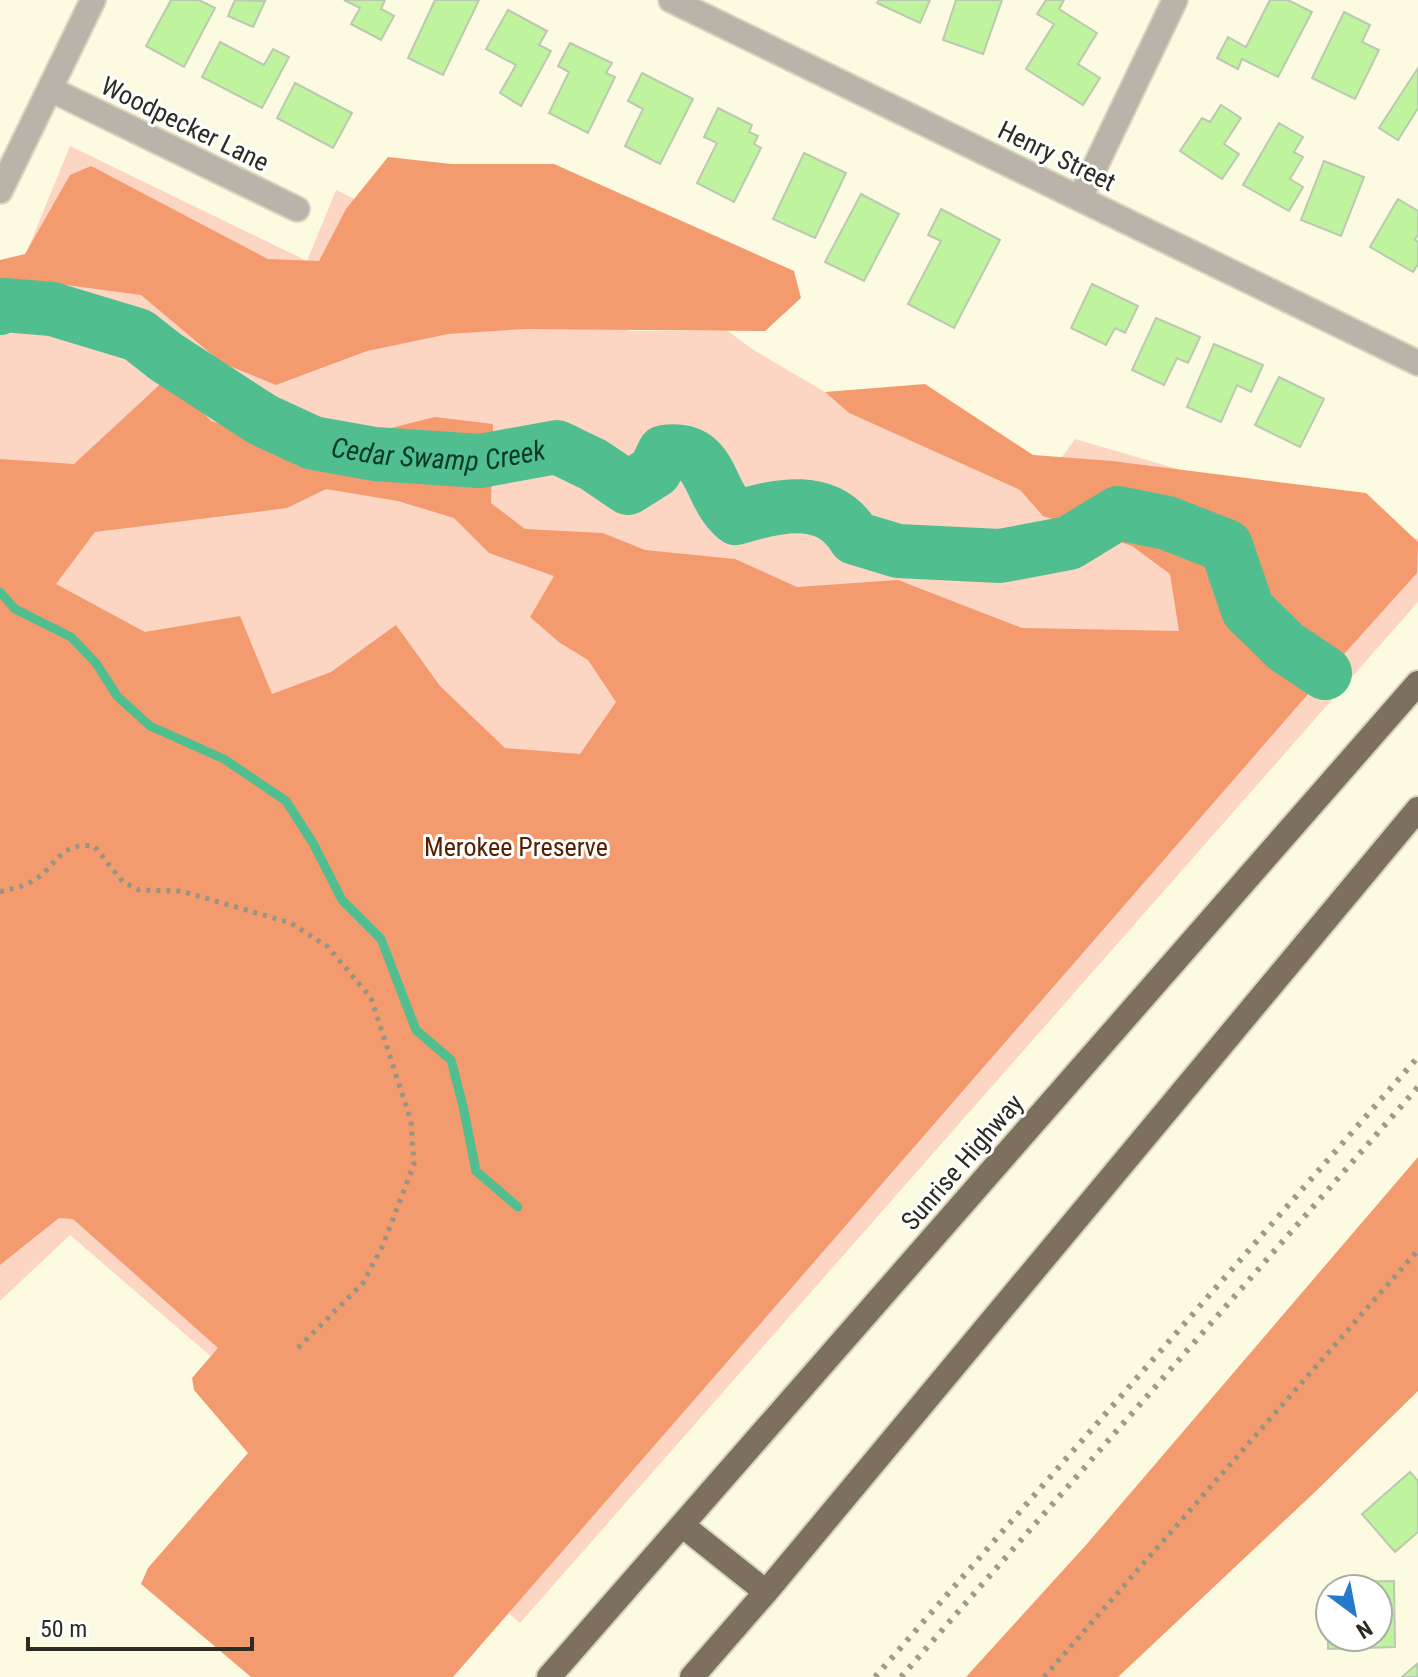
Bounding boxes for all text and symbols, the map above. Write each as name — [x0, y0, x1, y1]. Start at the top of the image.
street label: Woodpecker Lane — [96, 70, 274, 178]
street label: Henry Street — [993, 115, 1121, 197]
water label: Cedar Swamp Creek — [329, 431, 549, 478]
park label: Merokee Preserve — [424, 832, 608, 862]
street label: Sunrise Highway — [895, 1088, 1029, 1236]
north arrow — [1314, 1573, 1394, 1653]
scale bar — [28, 1601, 252, 1651]
text: 50 m — [40, 1615, 87, 1643]
text: N — [1352, 1615, 1377, 1644]

